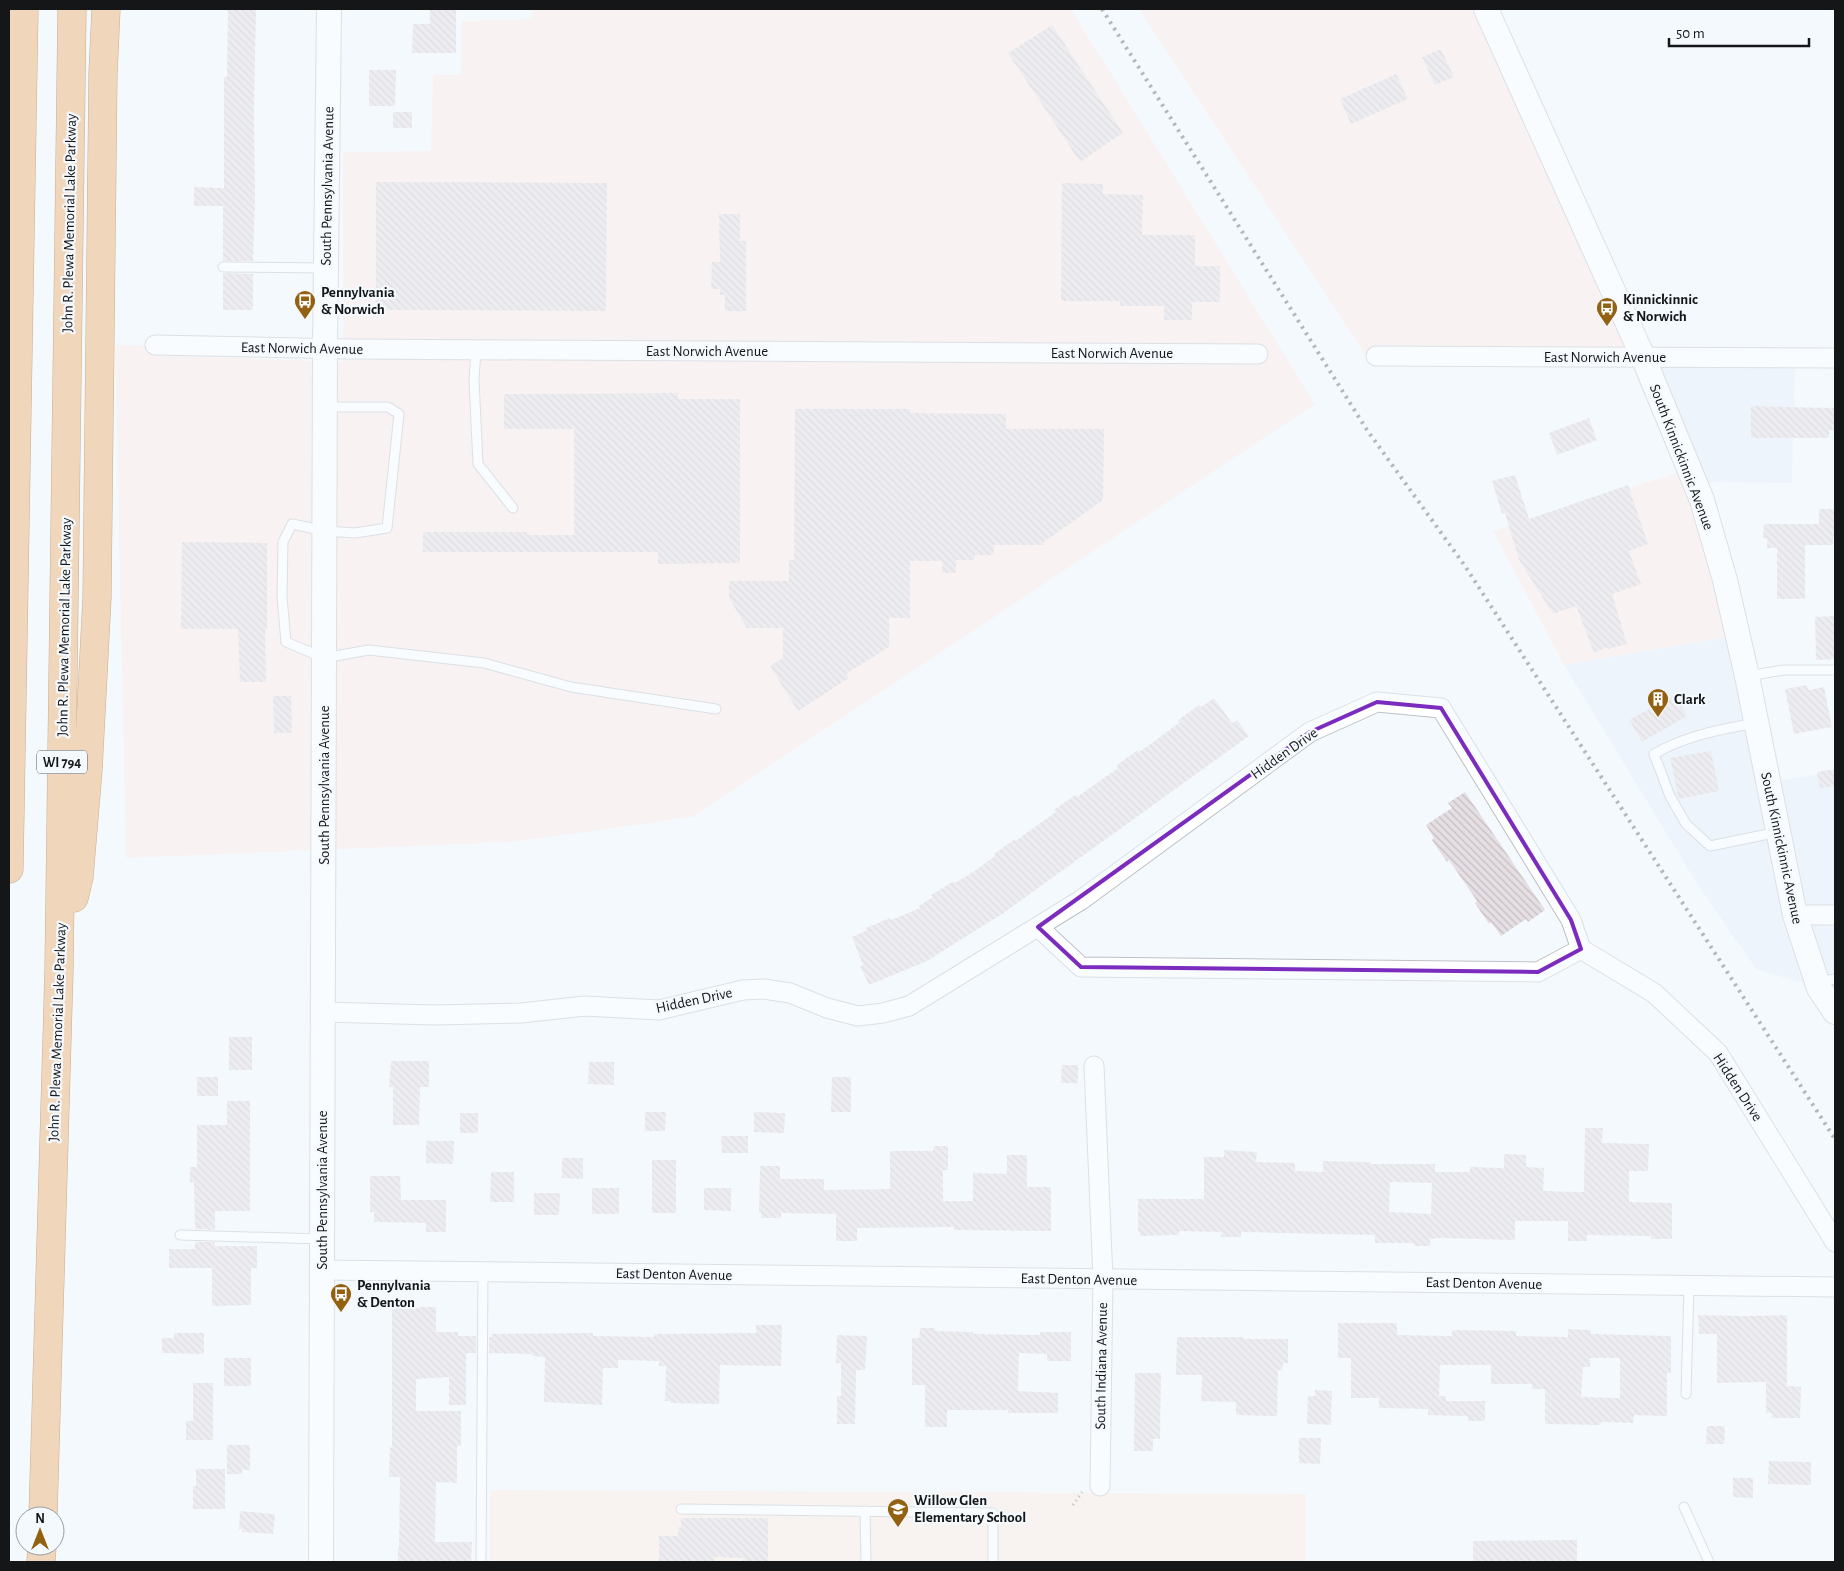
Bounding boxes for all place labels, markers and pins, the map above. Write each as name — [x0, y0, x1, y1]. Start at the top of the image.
place label: Pennylvania & Norwich — [321, 285, 395, 317]
bus stop icon: Pennylvania & Norwich — [293, 289, 317, 320]
place label: Kinnickinnic & Norwich — [1623, 292, 1698, 324]
bus stop icon: Kinnickinnic & Norwich — [1595, 296, 1619, 327]
building icon: Clark — [1646, 687, 1670, 718]
place label: Clark — [1674, 692, 1706, 707]
place label: Pennylvania & Denton — [357, 1278, 431, 1310]
bus stop icon: Pennylvania & Denton — [329, 1282, 353, 1313]
place label: Willow Glen Elementary School — [914, 1493, 1026, 1525]
school or university icon: Willow Glen Elementary School — [886, 1497, 910, 1528]

